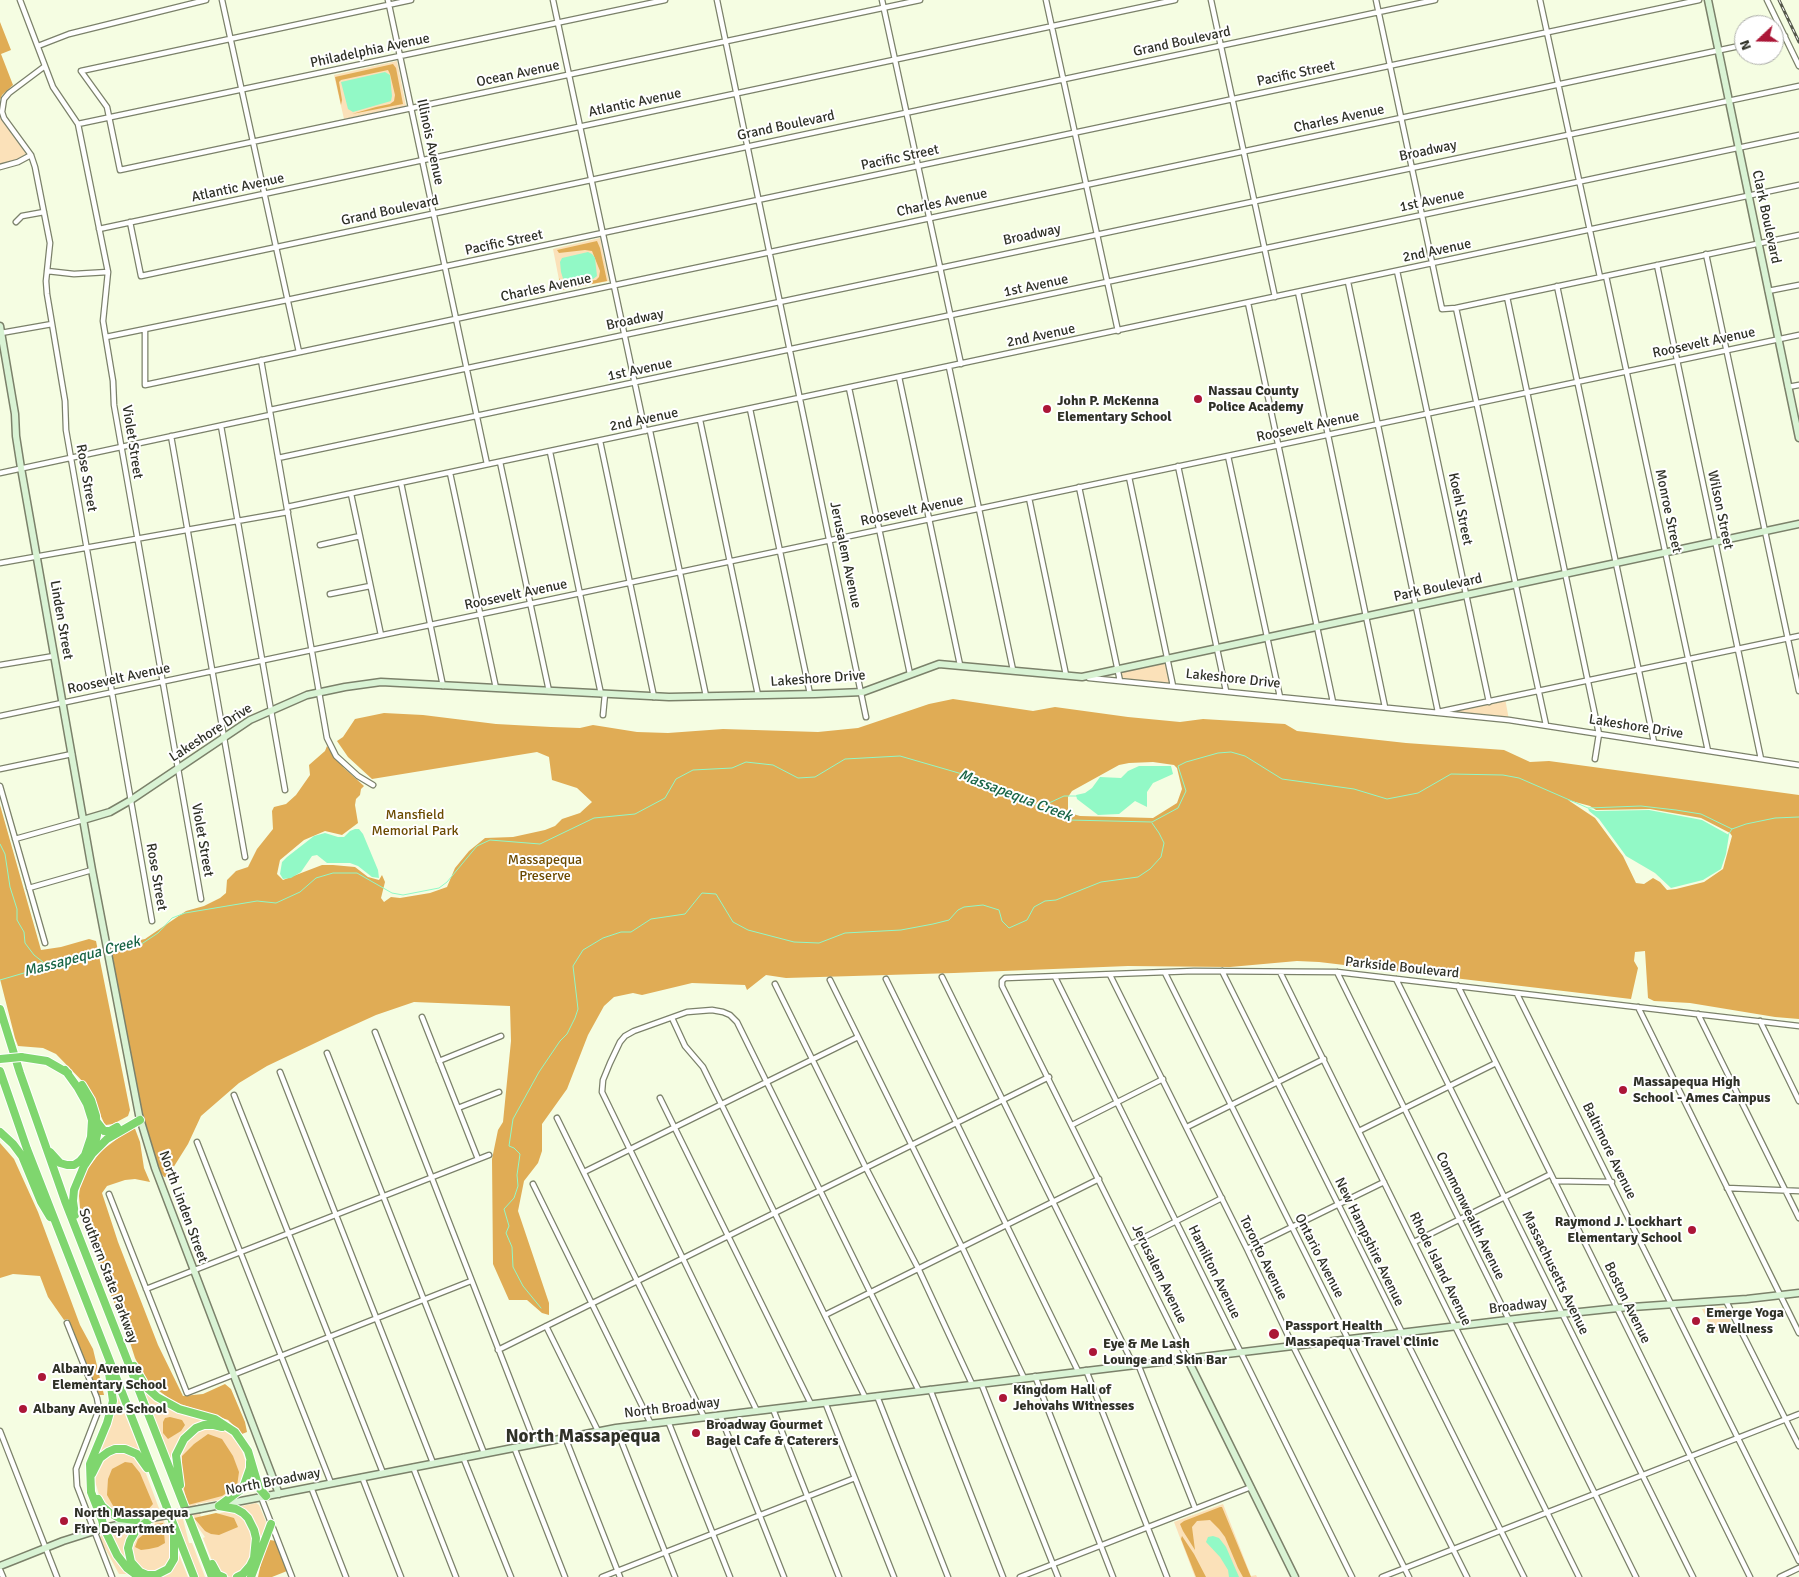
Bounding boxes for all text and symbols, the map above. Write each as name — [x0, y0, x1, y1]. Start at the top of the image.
north arrow — [1734, 15, 1784, 65]
street label: Grand Boulevard — [1132, 23, 1232, 61]
street label: Philadelphia Avenue — [309, 30, 431, 72]
text: N — [1736, 38, 1755, 53]
street label: Ocean Avenue — [475, 57, 561, 91]
street label: Pacific Street — [1255, 58, 1337, 90]
street label: Atlantic Avenue — [587, 85, 683, 121]
street label: Illinois Avenue — [413, 97, 447, 187]
street label: Charles Avenue — [1292, 101, 1386, 137]
street label: Grand Boulevard — [736, 107, 836, 145]
street label: Broadway — [1398, 137, 1458, 165]
street label: Pacific Street — [859, 142, 941, 174]
street label: Clark Boulevard — [1748, 169, 1784, 265]
street label: Atlantic Avenue — [190, 170, 286, 206]
street label: Charles Avenue — [895, 185, 989, 221]
street label: 1st Avenue — [1398, 186, 1466, 216]
street label: Grand Boulevard — [340, 192, 440, 230]
street label: Broadway — [1002, 221, 1062, 249]
street label: Pacific Street — [463, 227, 545, 259]
street label: 2nd Avenue — [1401, 236, 1473, 266]
street label: Charles Avenue — [499, 270, 593, 306]
street label: 1st Avenue — [1002, 271, 1070, 301]
street label: Broadway — [605, 306, 665, 334]
street label: 2nd Avenue — [1005, 321, 1077, 351]
street label: Roosevelt Avenue — [1651, 324, 1757, 362]
street label: 1st Avenue — [606, 355, 674, 385]
place label: Nassau County Police Academy — [1208, 383, 1303, 416]
place label: John P. McKenna Elementary School — [1057, 393, 1172, 426]
marker: Nassau County Police Academy — [1192, 393, 1204, 405]
marker: John P. McKenna Elementary School — [1041, 403, 1053, 415]
street label: Violet Street — [118, 404, 146, 480]
street label: 2nd Avenue — [608, 405, 680, 435]
street label: Roosevelt Avenue — [1255, 408, 1361, 446]
street label: Rose Street — [72, 443, 100, 513]
street label: Monroe Street — [1651, 468, 1685, 554]
street label: Wilson Street — [1703, 469, 1737, 551]
street label: Koehl Street — [1444, 471, 1476, 547]
street label: Roosevelt Avenue — [859, 492, 965, 530]
street label: Jerusalem Avenue — [826, 500, 864, 610]
street label: Park Boulevard — [1392, 570, 1484, 606]
street label: Roosevelt Avenue — [463, 576, 569, 614]
street label: Linden Street — [46, 579, 76, 661]
street label: Roosevelt Avenue — [66, 660, 172, 698]
street label: Lakeshore Drive — [1185, 666, 1281, 692]
street label: Lakeshore Drive — [770, 667, 866, 691]
street label: Lakeshore Drive — [166, 700, 256, 766]
street label: Lakeshore Drive — [1588, 711, 1684, 743]
water label: Massapequa Creek — [956, 766, 1074, 826]
street label: Violet Street — [187, 802, 217, 878]
park label: Mansfield Memorial Park — [371, 807, 459, 840]
street label: Rose Street — [142, 842, 170, 912]
park label: Massapequa Preserve — [508, 852, 582, 884]
water label: Massapequa Creek — [22, 933, 142, 981]
street label: Parkside Boulevard — [1344, 954, 1460, 982]
place label: Massapequa High School - Ames Campus — [1633, 1074, 1770, 1106]
marker: Massapequa High School - Ames Campus — [1617, 1084, 1629, 1096]
street label: Baltimore Avenue — [1578, 1100, 1640, 1202]
street label: North Linden Street — [155, 1149, 211, 1265]
street label: Commonwealth Avenue — [1432, 1149, 1508, 1283]
street label: New Hampshire Avenue — [1331, 1175, 1407, 1309]
street label: Southern State Parkway — [75, 1206, 141, 1346]
street label: Massachusetts Avenue — [1518, 1208, 1592, 1338]
street label: Rhode Island Avenue — [1405, 1209, 1475, 1329]
street label: Ontario Avenue — [1291, 1211, 1347, 1301]
street label: Toronto Avenue — [1235, 1213, 1291, 1303]
place label: Raymond J. Lockhart Elementary School — [1555, 1214, 1682, 1246]
street label: Jerusalem Avenue — [1128, 1222, 1190, 1326]
street label: Hamilton Avenue — [1184, 1223, 1244, 1321]
marker: Raymond J. Lockhart Elementary School — [1686, 1224, 1698, 1236]
street label: Boston Avenue — [1600, 1260, 1654, 1346]
street label: Broadway — [1488, 1294, 1548, 1318]
place label: Emerge Yoga & Wellness — [1706, 1305, 1784, 1338]
marker: Emerge Yoga & Wellness — [1690, 1315, 1702, 1327]
place label: Passport Health Massapequa Travel Clinic — [1285, 1318, 1439, 1350]
marker: Passport Health Massapequa Travel Clinic — [1267, 1327, 1281, 1341]
place label: Eye & Me Lash Lounge and Skin Bar — [1103, 1336, 1227, 1368]
marker: Eye & Me Lash Lounge and Skin Bar — [1087, 1346, 1099, 1358]
place label: Albany Avenue Elementary School — [52, 1361, 167, 1394]
marker: Albany Avenue Elementary School — [36, 1371, 48, 1383]
place label: Kingdom Hall of Jehovahs Witnesses — [1013, 1382, 1134, 1414]
marker: Kingdom Hall of Jehovahs Witnesses — [997, 1392, 1009, 1404]
street label: North Broadway — [623, 1394, 721, 1422]
place label: Albany Avenue School — [33, 1401, 167, 1417]
marker: Albany Avenue School — [17, 1403, 29, 1415]
place label: Broadway Gourmet Bagel Cafe & Caterers — [706, 1417, 838, 1450]
district label: North Massapequa — [505, 1426, 661, 1448]
marker: Broadway Gourmet Bagel Cafe & Caterers — [690, 1427, 702, 1439]
street label: North Broadway — [224, 1465, 322, 1499]
place label: North Massapequa Fire Department — [74, 1505, 188, 1538]
marker: North Massapequa Fire Department — [58, 1515, 70, 1527]

